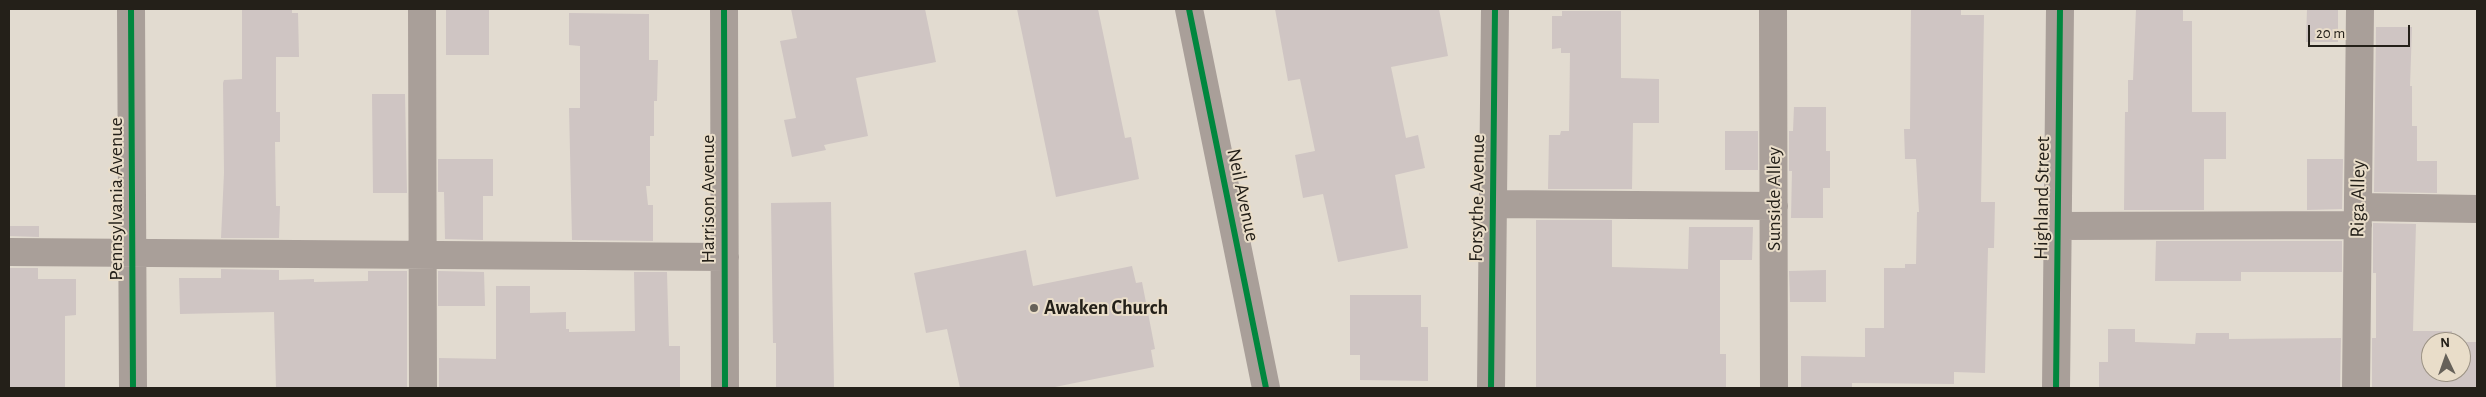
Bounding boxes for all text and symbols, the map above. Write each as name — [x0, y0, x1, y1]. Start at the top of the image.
scale bar — [2311, 15, 2414, 47]
text: 20 m — [2316, 26, 2345, 41]
street label: Pennsylvania Avenue — [104, 117, 128, 281]
street label: Harrison Avenue — [696, 134, 720, 264]
street label: Forsythe Avenue — [1464, 134, 1490, 262]
street label: Highland Street — [2029, 136, 2055, 260]
street label: Neil Avenue — [1222, 147, 1264, 243]
street label: Sunside Alley — [1762, 147, 1786, 251]
street label: Riga Alley — [2345, 160, 2371, 238]
place label: Awaken Church — [1044, 296, 1168, 320]
marker: Awaken Church — [1028, 302, 1040, 314]
north arrow — [2421, 332, 2471, 382]
text: N — [2440, 336, 2450, 350]

